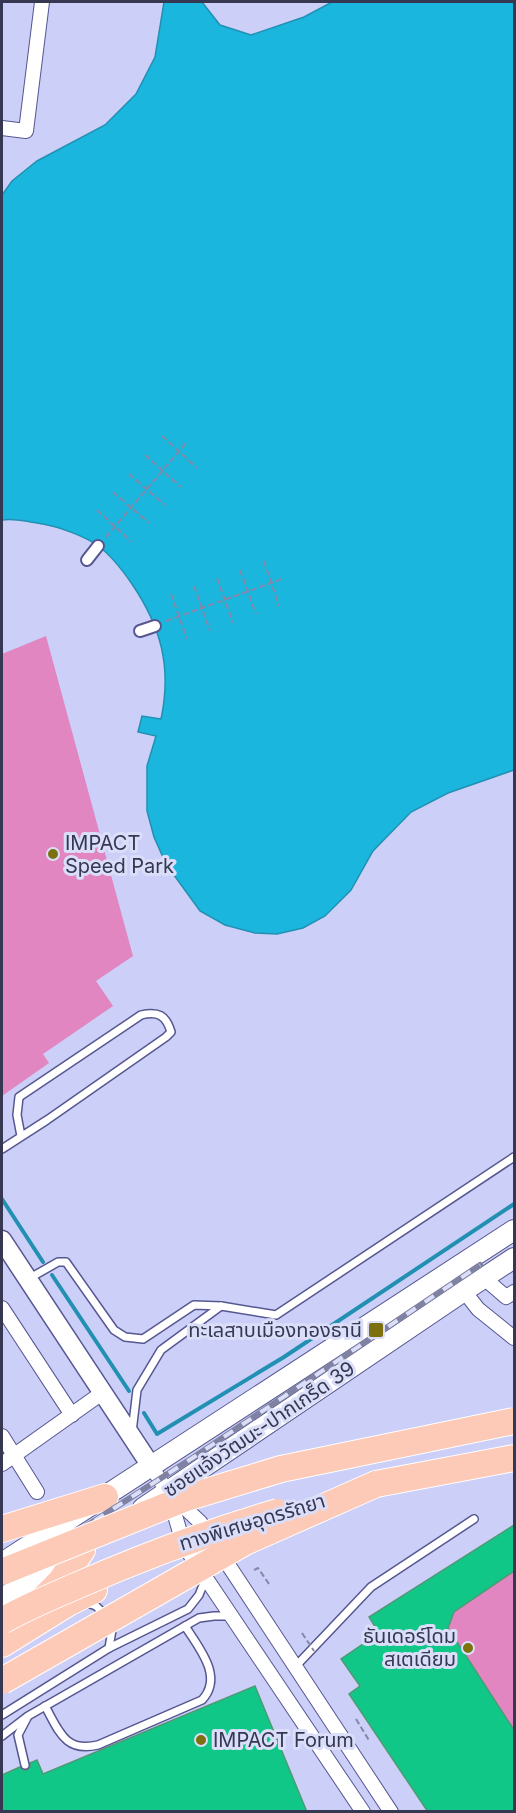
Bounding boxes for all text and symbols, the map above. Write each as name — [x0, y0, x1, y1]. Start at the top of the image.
place label: IMPACT Speed Park — [65, 831, 174, 878]
marker: IMPACT Speed Park — [46, 847, 60, 861]
place label: ทะเลสาบเมืองทองธานี — [188, 1318, 362, 1342]
marker: ทะเลสาบเมืองทองธานี — [367, 1321, 385, 1339]
street label: ซอยแจ้งวัฒนะ-ปากเกร็ด 39 — [159, 1356, 359, 1502]
street label: ทางพิเศษอุดรรัถยา — [176, 1488, 328, 1556]
place label: ธันเดอร์โดม สเตเดียม — [363, 1624, 456, 1671]
marker: ธันเดอร์โดม สเตเดียม — [461, 1641, 475, 1655]
place label: IMPACT Forum — [213, 1728, 354, 1752]
marker: IMPACT Forum — [194, 1733, 208, 1747]

